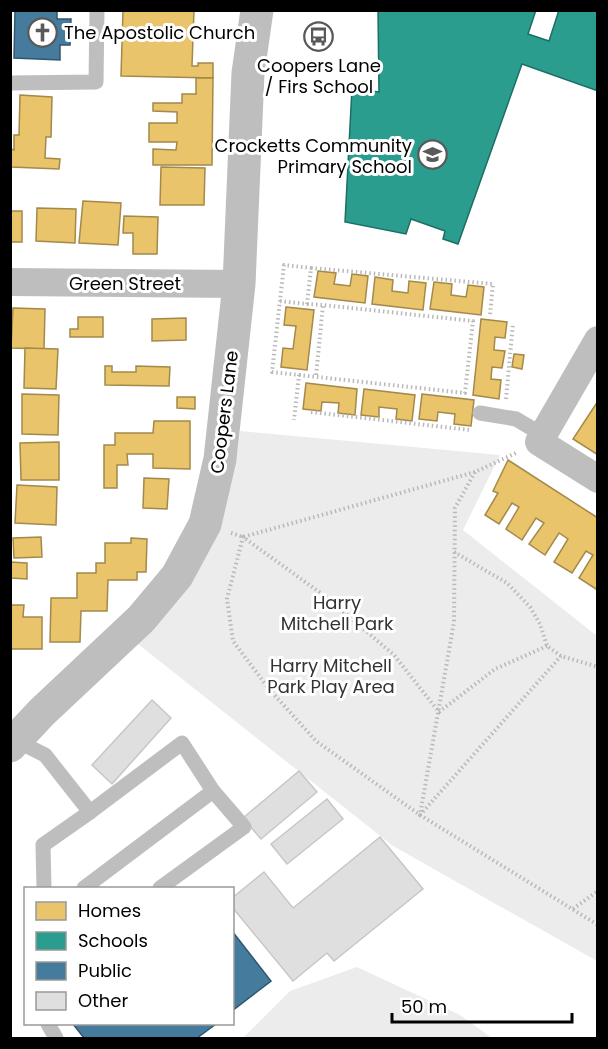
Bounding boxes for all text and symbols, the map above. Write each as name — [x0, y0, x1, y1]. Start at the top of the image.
church icon: The Apostolic Church — [27, 16, 59, 48]
place label: The Apostolic Church — [64, 20, 255, 45]
bus stop icon: Coopers Lane / Firs School — [303, 20, 335, 52]
place label: Coopers Lane / Firs School — [257, 53, 381, 99]
place label: Crocketts Community Primary School — [215, 133, 412, 179]
school or university icon: Crocketts Community Primary School — [417, 139, 449, 171]
street label: Green Street — [69, 271, 181, 296]
street label: Coopers Lane — [204, 349, 244, 475]
park label: Harry Mitchell Park — [281, 590, 394, 636]
park label: Harry Mitchell Park Play Area — [267, 653, 395, 699]
legend — [24, 887, 234, 1025]
text: Homes — [78, 898, 141, 923]
text: Schools — [78, 928, 148, 953]
text: Public — [78, 958, 132, 983]
scale bar — [392, 986, 572, 1024]
text: Other — [78, 988, 128, 1013]
text: 50 m — [401, 994, 447, 1019]

